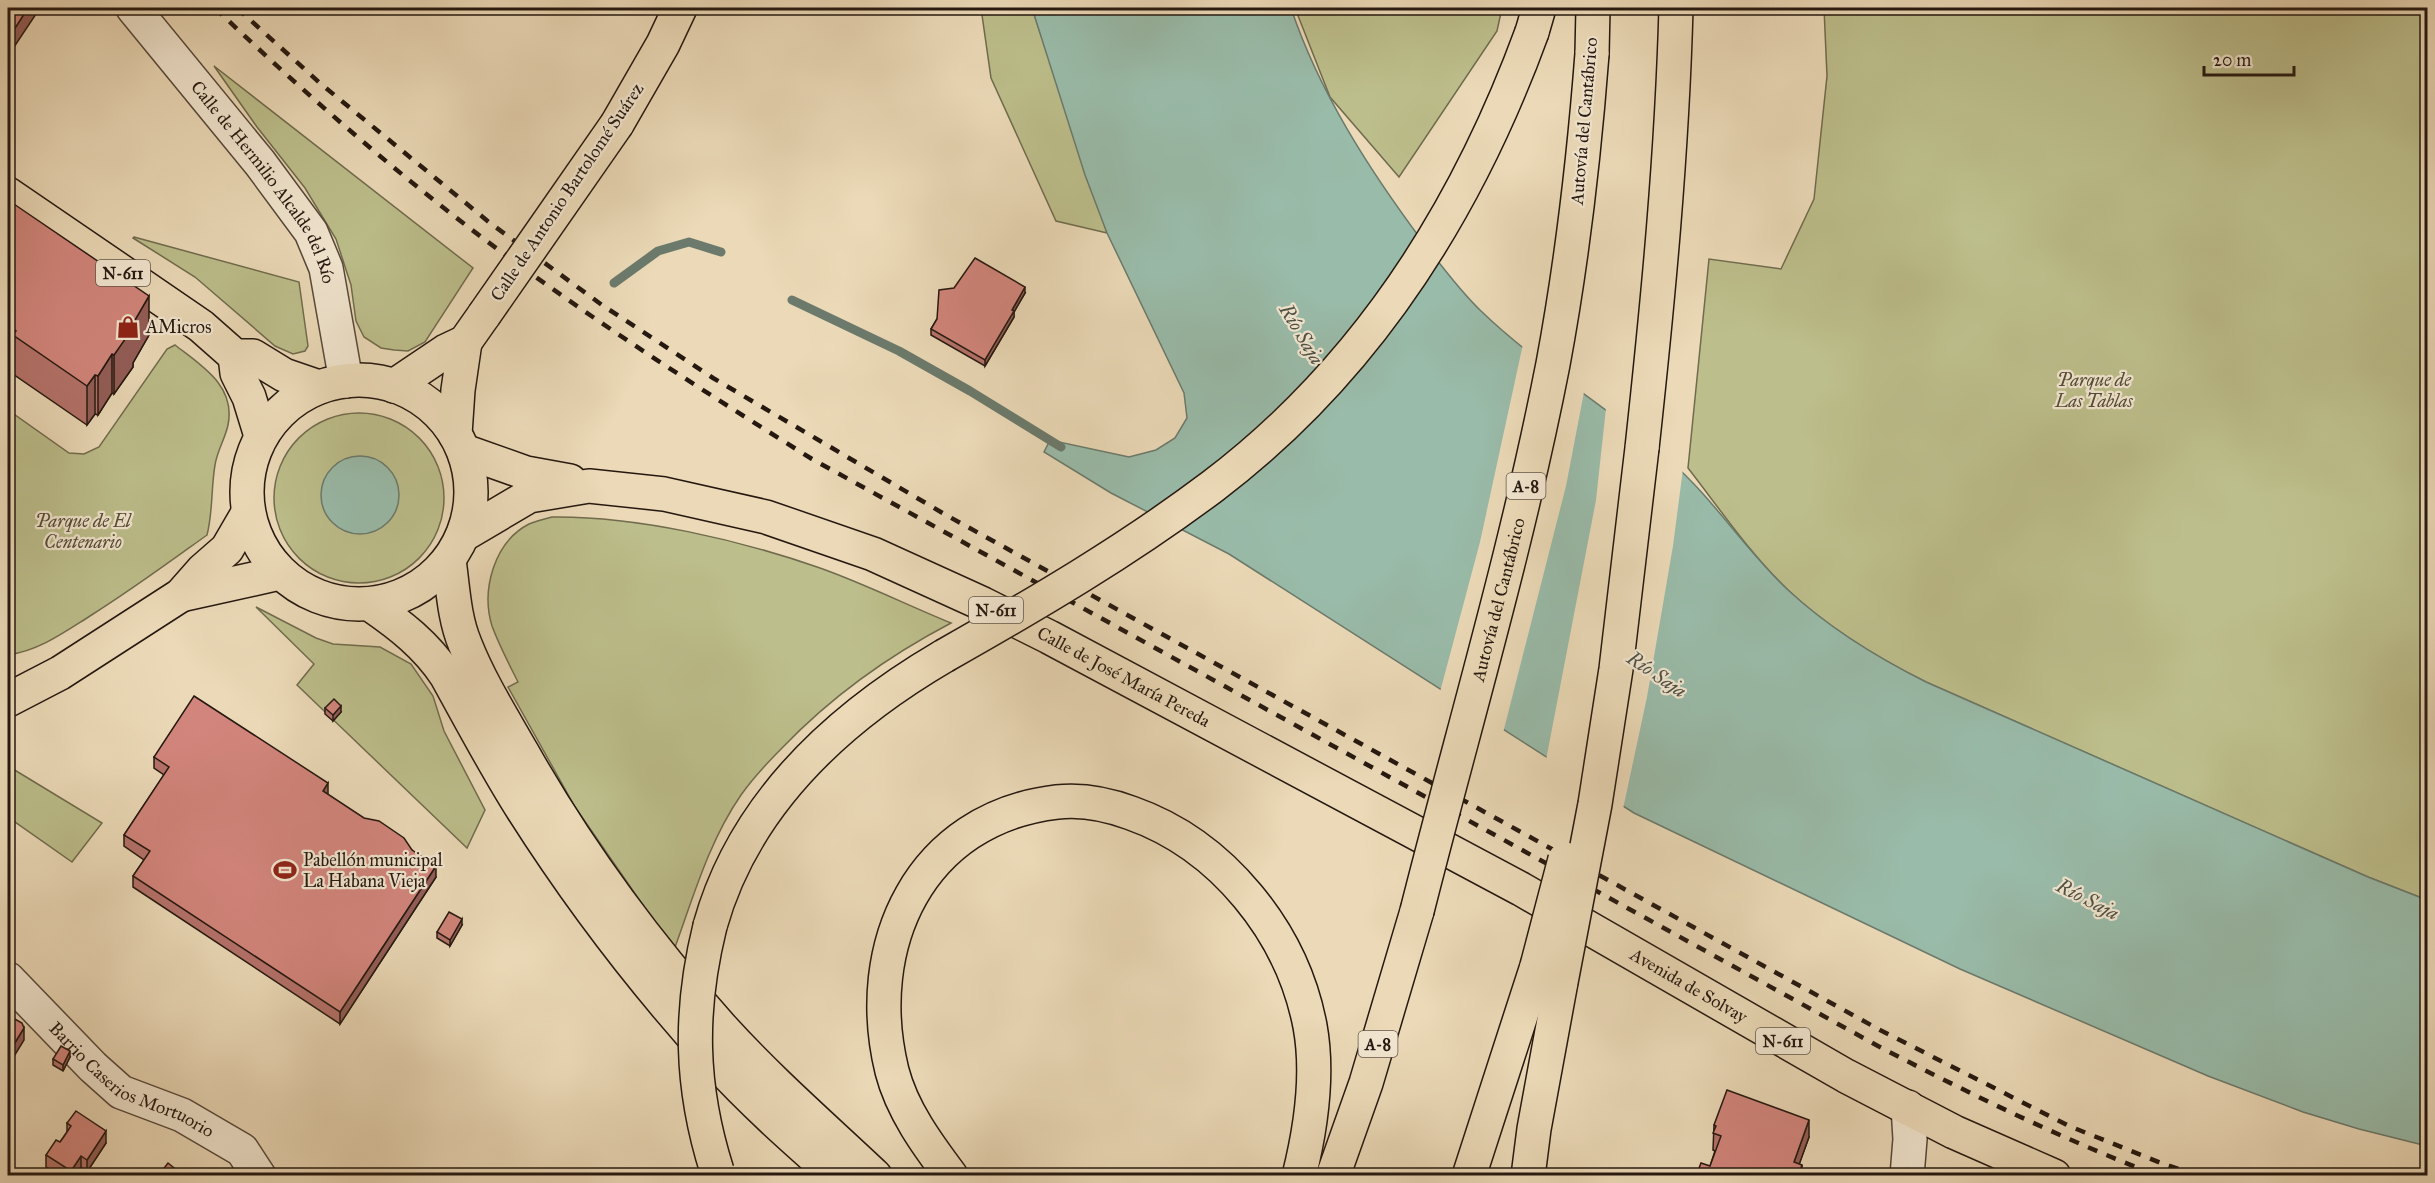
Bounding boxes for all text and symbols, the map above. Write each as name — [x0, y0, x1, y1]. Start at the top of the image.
street label: Autovía del Cantábrico — [1566, 36, 1602, 207]
scale bar — [2204, 39, 2294, 77]
text: 20 m — [2213, 49, 2251, 71]
street label: Calle de Hermilio Alcalde del Río — [186, 76, 340, 285]
street label: Calle de Antonio Bartolomé Suárez — [486, 79, 648, 305]
road number: N-611 — [96, 260, 150, 286]
water label: Río Saja — [1274, 298, 1329, 369]
shop icon: AMicros — [115, 314, 141, 340]
place label: AMicros — [145, 316, 212, 338]
park label: Parque de Las Tablas — [2054, 369, 2133, 412]
road number: A-8 — [1506, 473, 1546, 499]
park label: Parque de El Centenario — [35, 510, 133, 553]
street label: Autovía del Cantábrico — [1467, 515, 1530, 685]
road number: N-611 — [969, 597, 1023, 623]
street label: Calle de José María Pereda — [1033, 622, 1214, 732]
water label: Río Saja — [1622, 645, 1691, 703]
place label: Pabellón municipal La Habana Vieja — [303, 849, 443, 892]
sports icon: Pabellón municipal La Habana Vieja — [272, 857, 298, 883]
water label: Río Saja — [2052, 873, 2123, 925]
street label: Avenida de Solvay — [1625, 943, 1752, 1028]
street label: Barrio Caserios Mortuorio — [44, 1017, 218, 1142]
road number: N-611 — [1756, 1028, 1810, 1054]
road number: A-8 — [1358, 1031, 1398, 1057]

